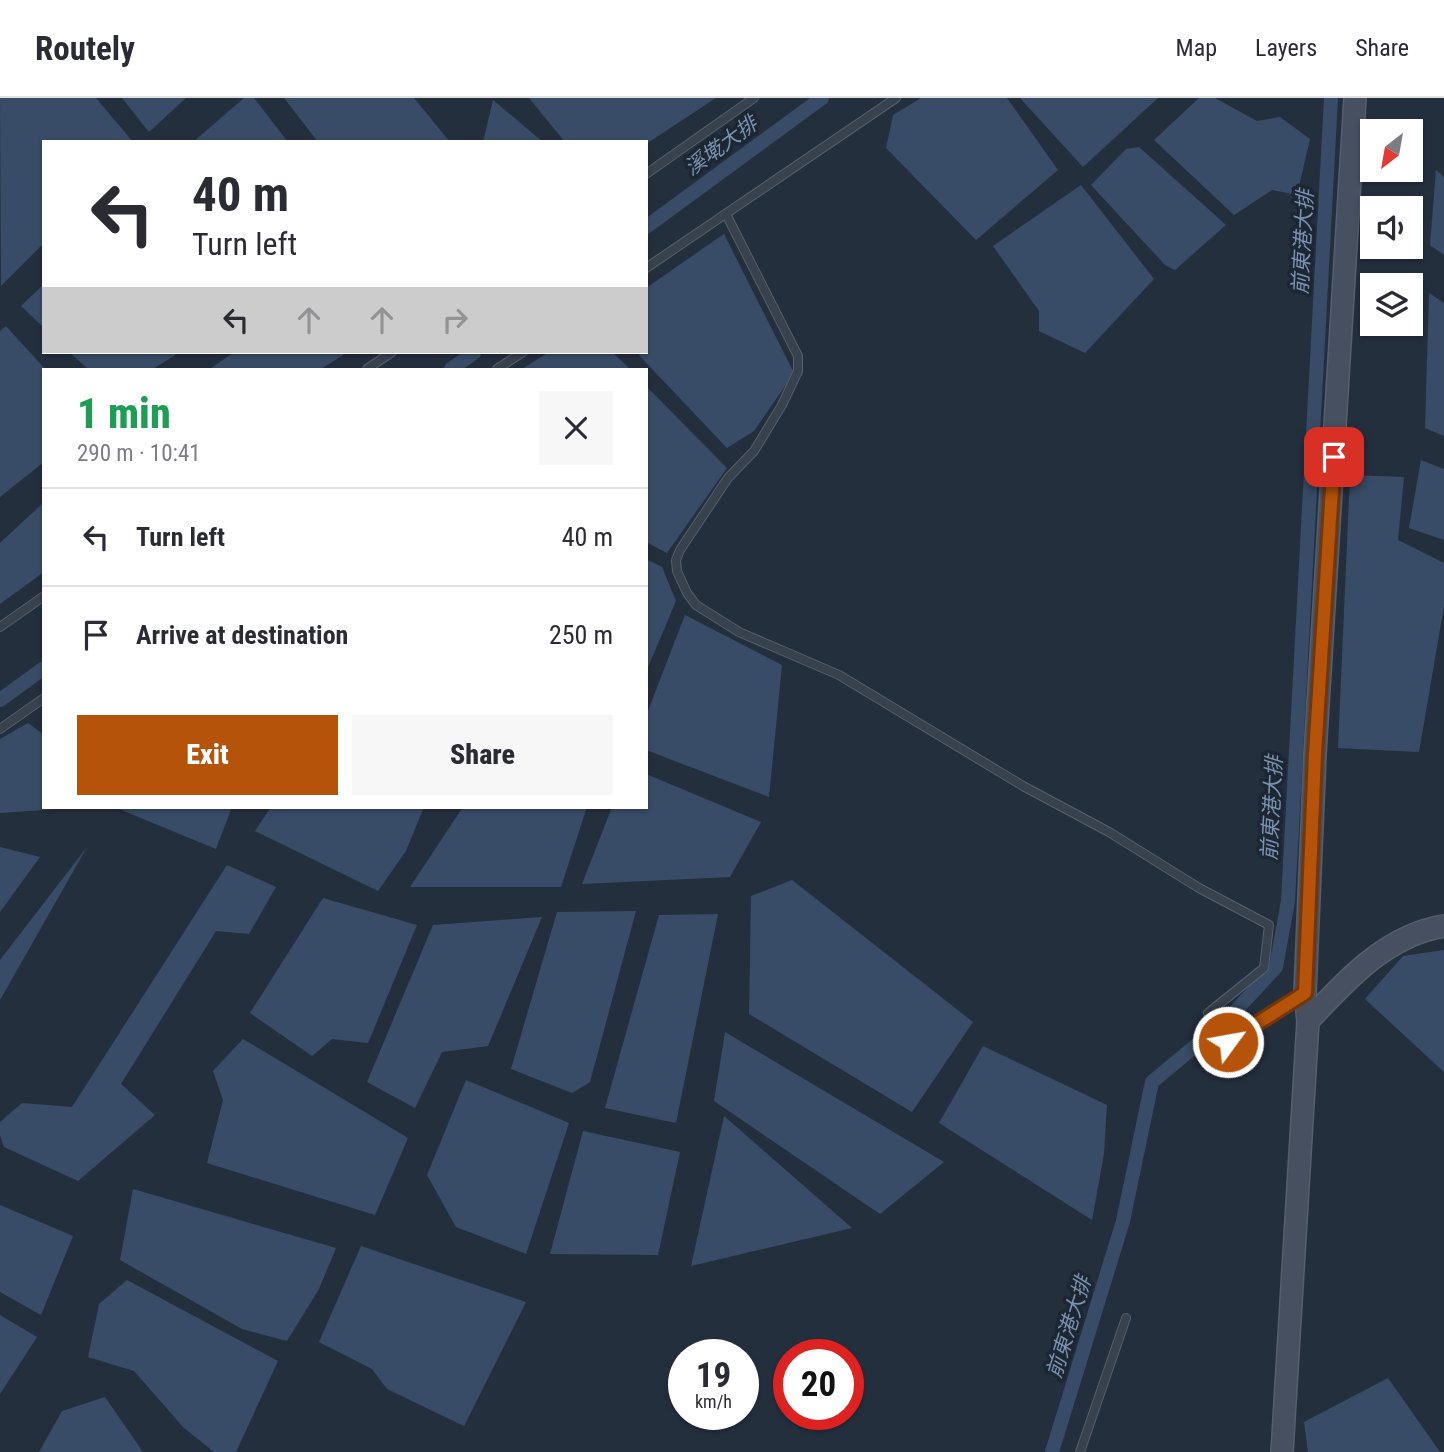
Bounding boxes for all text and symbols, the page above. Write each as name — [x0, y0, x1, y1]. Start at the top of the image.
text: Routely — [35, 29, 135, 68]
text: Map — [1176, 34, 1217, 62]
text: Layers — [1255, 34, 1317, 62]
text: Share — [1355, 34, 1409, 62]
water label: 溪墘大排 — [680, 110, 764, 180]
north arrow — [1360, 119, 1423, 182]
map controls — [1360, 119, 1423, 336]
text: 40 m — [192, 166, 289, 223]
icon: left — [77, 168, 168, 259]
water label: 前東港大排 — [1288, 186, 1318, 295]
button: sound — [1360, 196, 1423, 259]
text: Turn left — [192, 225, 297, 263]
button: layers — [1360, 273, 1423, 336]
icon: left — [217, 301, 255, 339]
icon: ahead — [290, 301, 328, 339]
icon: ahead — [363, 301, 401, 339]
icon: right — [436, 301, 474, 339]
text: 1 min — [77, 389, 171, 438]
button: close — [539, 391, 613, 465]
pin — [1304, 427, 1364, 487]
icon: arrive — [1315, 438, 1353, 476]
text: 290 m · 10:41 — [77, 440, 201, 467]
icon: left — [77, 518, 115, 556]
text: Turn left — [136, 522, 225, 552]
text: 40 m — [562, 522, 613, 552]
icon: arrive — [77, 616, 115, 654]
text: Arrive at destination — [136, 620, 348, 650]
text: 250 m — [549, 620, 613, 650]
button: Exit — [77, 715, 338, 795]
button: Share — [352, 715, 613, 795]
water label: 前東港大排 — [1257, 752, 1287, 861]
position arrow — [1191, 1005, 1265, 1079]
water label: 前東港大排 — [1042, 1270, 1097, 1381]
speed limit sign: 20 — [773, 1339, 864, 1430]
text: 19 — [696, 1355, 731, 1396]
text: km/h — [695, 1391, 732, 1412]

